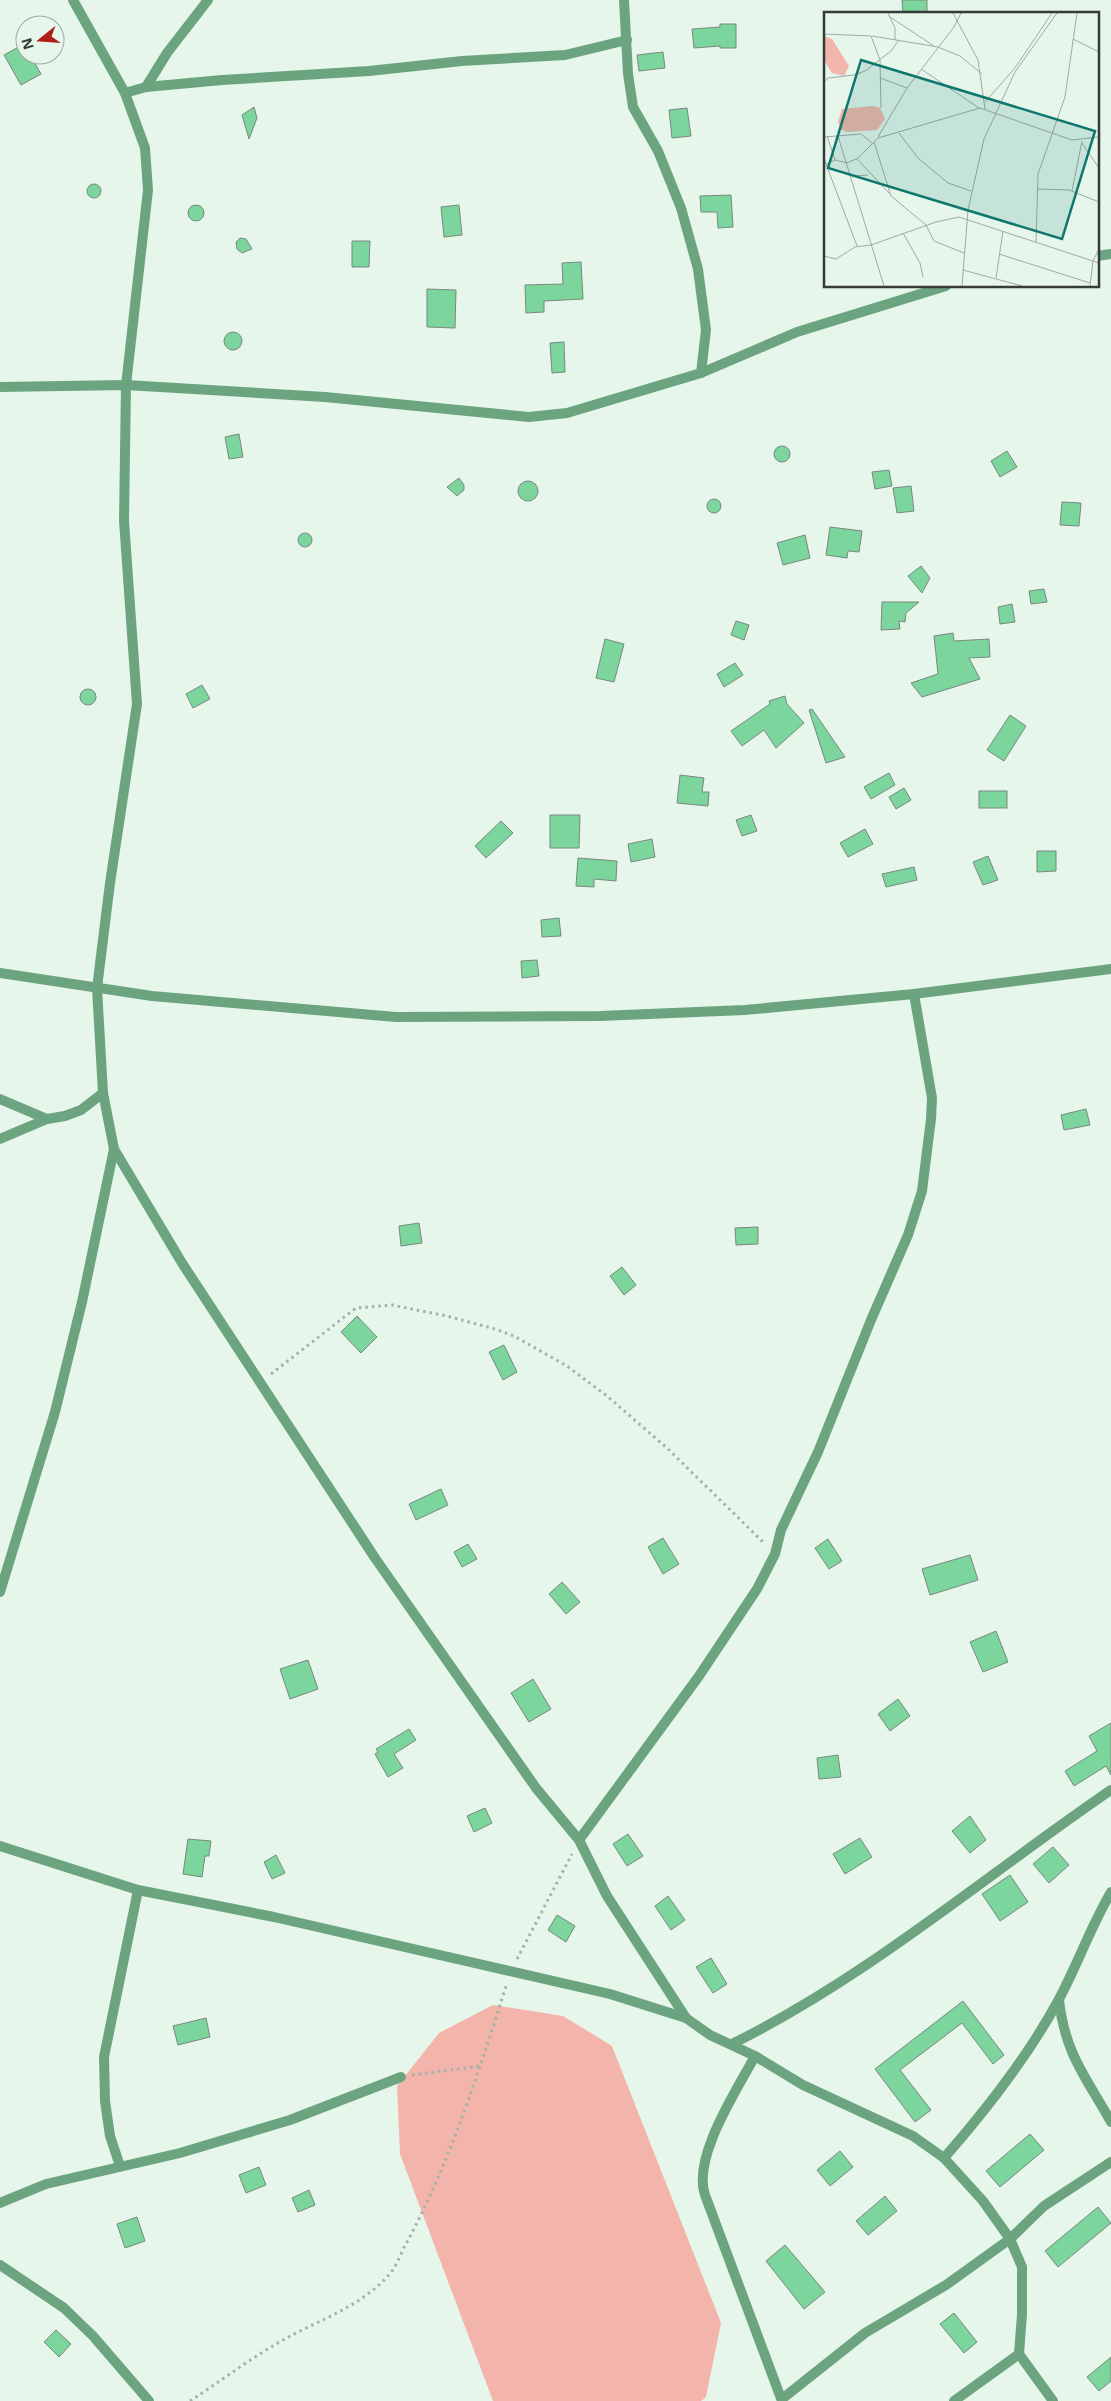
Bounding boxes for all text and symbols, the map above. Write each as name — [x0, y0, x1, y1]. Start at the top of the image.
inset map — [824, 12, 1098, 288]
north arrow — [15, 15, 65, 65]
text: N — [16, 36, 38, 52]

